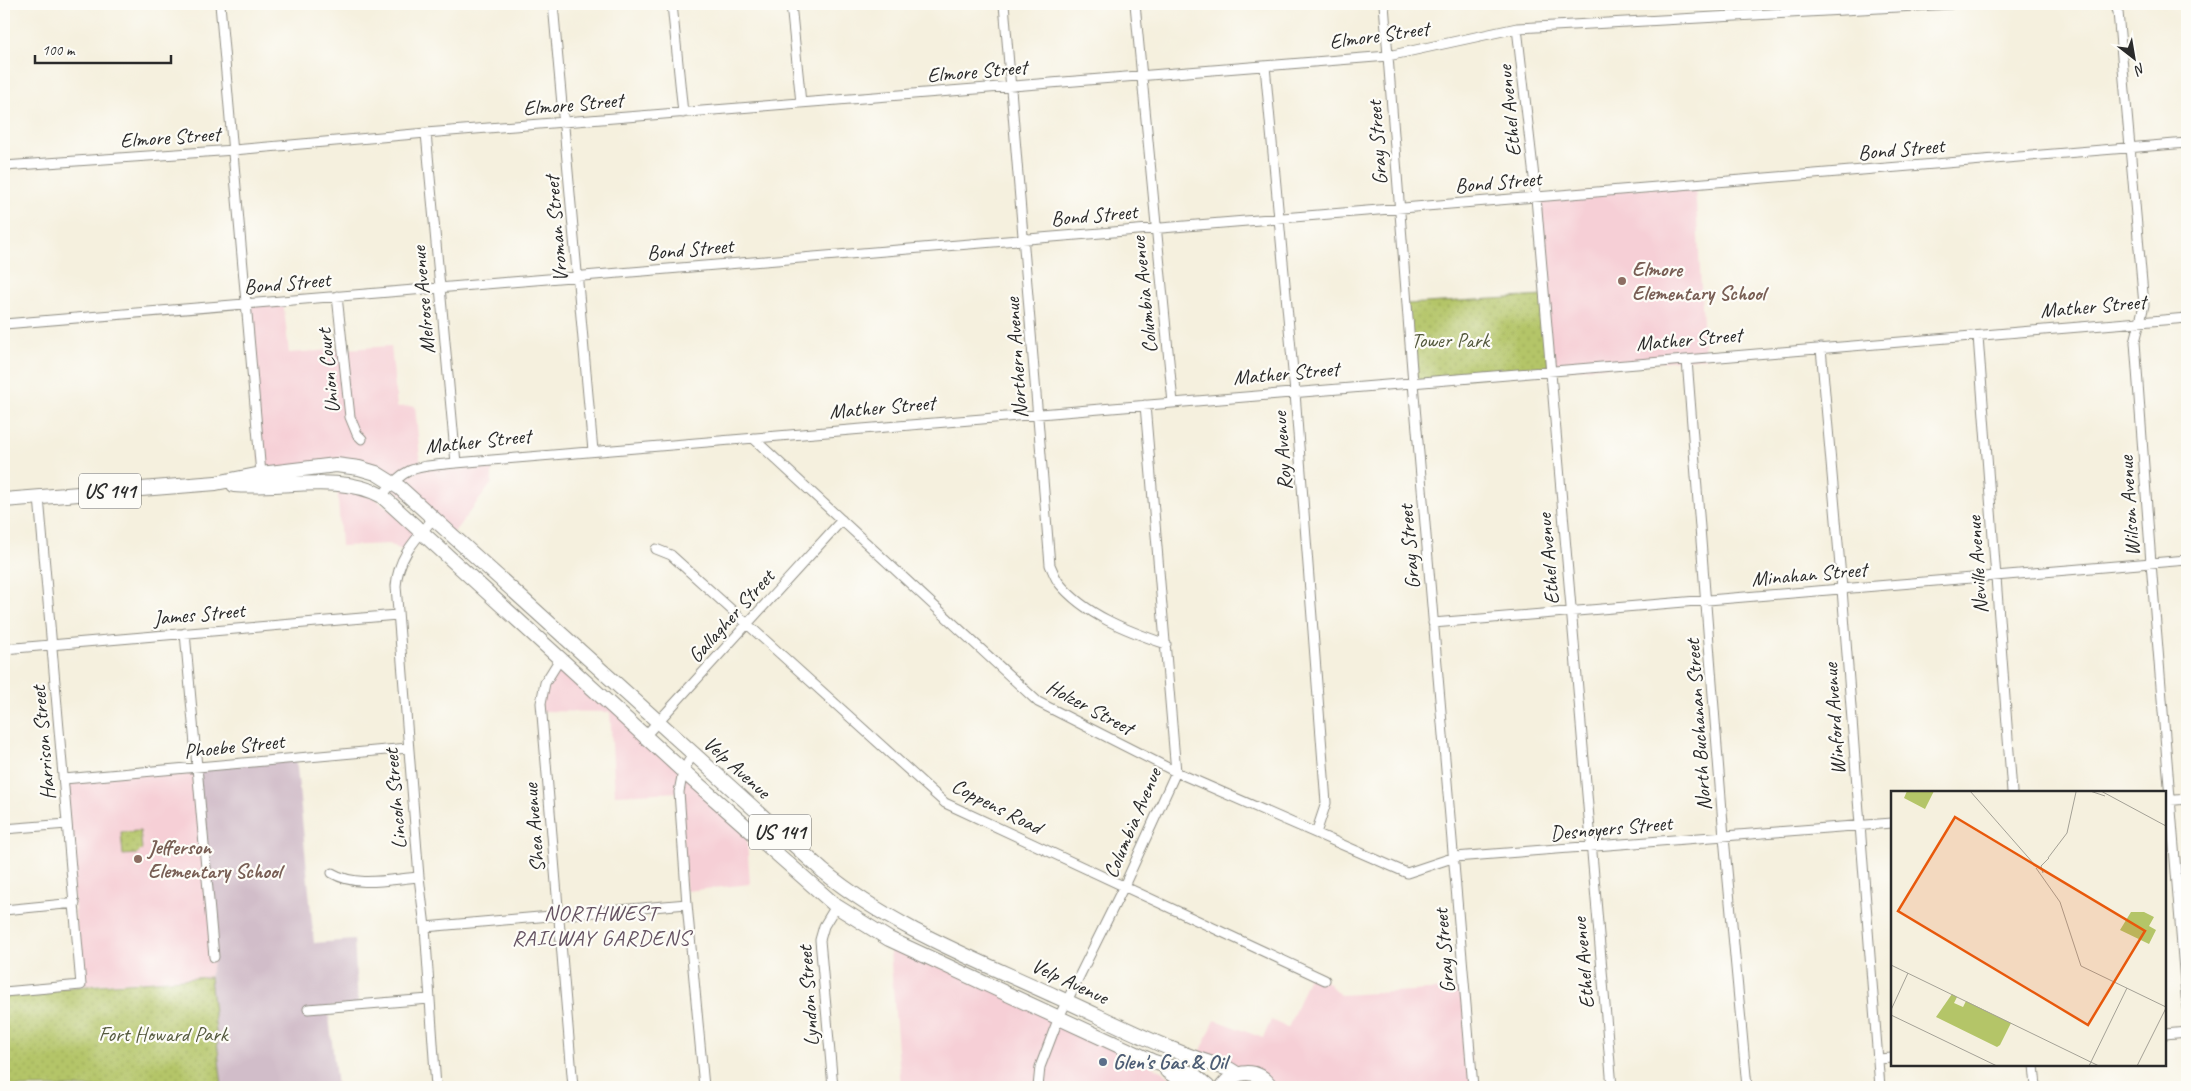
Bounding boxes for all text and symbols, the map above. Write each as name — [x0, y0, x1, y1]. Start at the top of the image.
street label: Elmore Street — [1328, 15, 1433, 55]
scale bar — [35, 32, 171, 64]
north arrow — [2108, 32, 2158, 82]
text: 100 m — [42, 41, 76, 60]
street label: Elmore Street — [926, 53, 1031, 88]
text: N — [2130, 59, 2149, 79]
street label: Ethel Avenue — [1491, 62, 1527, 158]
street label: Elmore Street — [522, 86, 627, 121]
street label: Gray Street — [1361, 98, 1393, 186]
street label: Elmore Street — [119, 120, 224, 153]
street label: Bond Street — [1857, 132, 1947, 166]
street label: Bond Street — [1454, 165, 1544, 199]
street label: Vroman Street — [538, 172, 574, 283]
street label: Bond Street — [1050, 198, 1140, 232]
street label: Bond Street — [646, 232, 736, 266]
street label: Columbia Avenue — [1125, 233, 1163, 355]
street label: Melrose Avenue — [405, 244, 441, 355]
place label: Elmore Elementary School — [1632, 256, 1770, 306]
street label: Bond Street — [243, 266, 333, 300]
marker: Elmore Elementary School — [1616, 275, 1628, 287]
street label: Mather Street — [2039, 288, 2150, 324]
street label: Northern Avenue — [999, 296, 1033, 419]
street label: Mather Street — [1635, 321, 1746, 357]
street label: Union Court — [310, 325, 345, 415]
park label: Tower Park — [1411, 327, 1491, 353]
street label: Mather Street — [1232, 355, 1343, 391]
street label: Mather Street — [828, 389, 939, 425]
street label: Roy Avenue — [1266, 409, 1298, 491]
street label: Mather Street — [424, 422, 535, 459]
street label: Wilson Avenue — [2112, 454, 2145, 557]
road number: US 141 — [79, 474, 141, 508]
street label: Gray Street — [1392, 502, 1426, 590]
street label: Ethel Avenue — [1531, 510, 1565, 606]
street label: Neville Avenue — [1961, 514, 1993, 615]
street label: Minahan Street — [1750, 556, 1871, 592]
street label: Gallagher Street — [682, 562, 781, 668]
street label: James Street — [151, 597, 248, 631]
street label: North Buchanan Street — [1679, 636, 1717, 812]
street label: Winford Avenue — [1817, 661, 1851, 776]
street label: Holzer Street — [1042, 673, 1141, 742]
street label: Harrison Street — [25, 683, 61, 801]
street label: Phoebe Street — [183, 728, 287, 764]
street label: Velp Avenue — [698, 730, 778, 805]
street label: Lincoln Street — [377, 746, 412, 850]
street label: Columbia Avenue — [1097, 762, 1168, 882]
street label: Coppens Road — [948, 772, 1050, 841]
street label: Shea Avenue — [517, 781, 551, 873]
inset map — [1891, 791, 2166, 1066]
street label: Desnoyers Street — [1549, 810, 1675, 846]
road number: US 141 — [749, 814, 811, 850]
place label: Jefferson Elementary School — [146, 834, 286, 884]
marker: Jefferson Elementary School — [132, 853, 144, 865]
district label: NORTHWEST RAILWAY GARDENS — [512, 899, 693, 952]
street label: Gray Street — [1427, 906, 1461, 994]
street label: Ethel Avenue — [1566, 914, 1600, 1010]
street label: Lyndon Street — [791, 943, 824, 1047]
street label: Velp Avenue — [1028, 952, 1114, 1011]
park label: Fort Howard Park — [98, 1021, 230, 1047]
place label: Glen's Gas & Oil — [1113, 1049, 1231, 1075]
marker: Glen's Gas & Oil — [1097, 1056, 1109, 1068]

